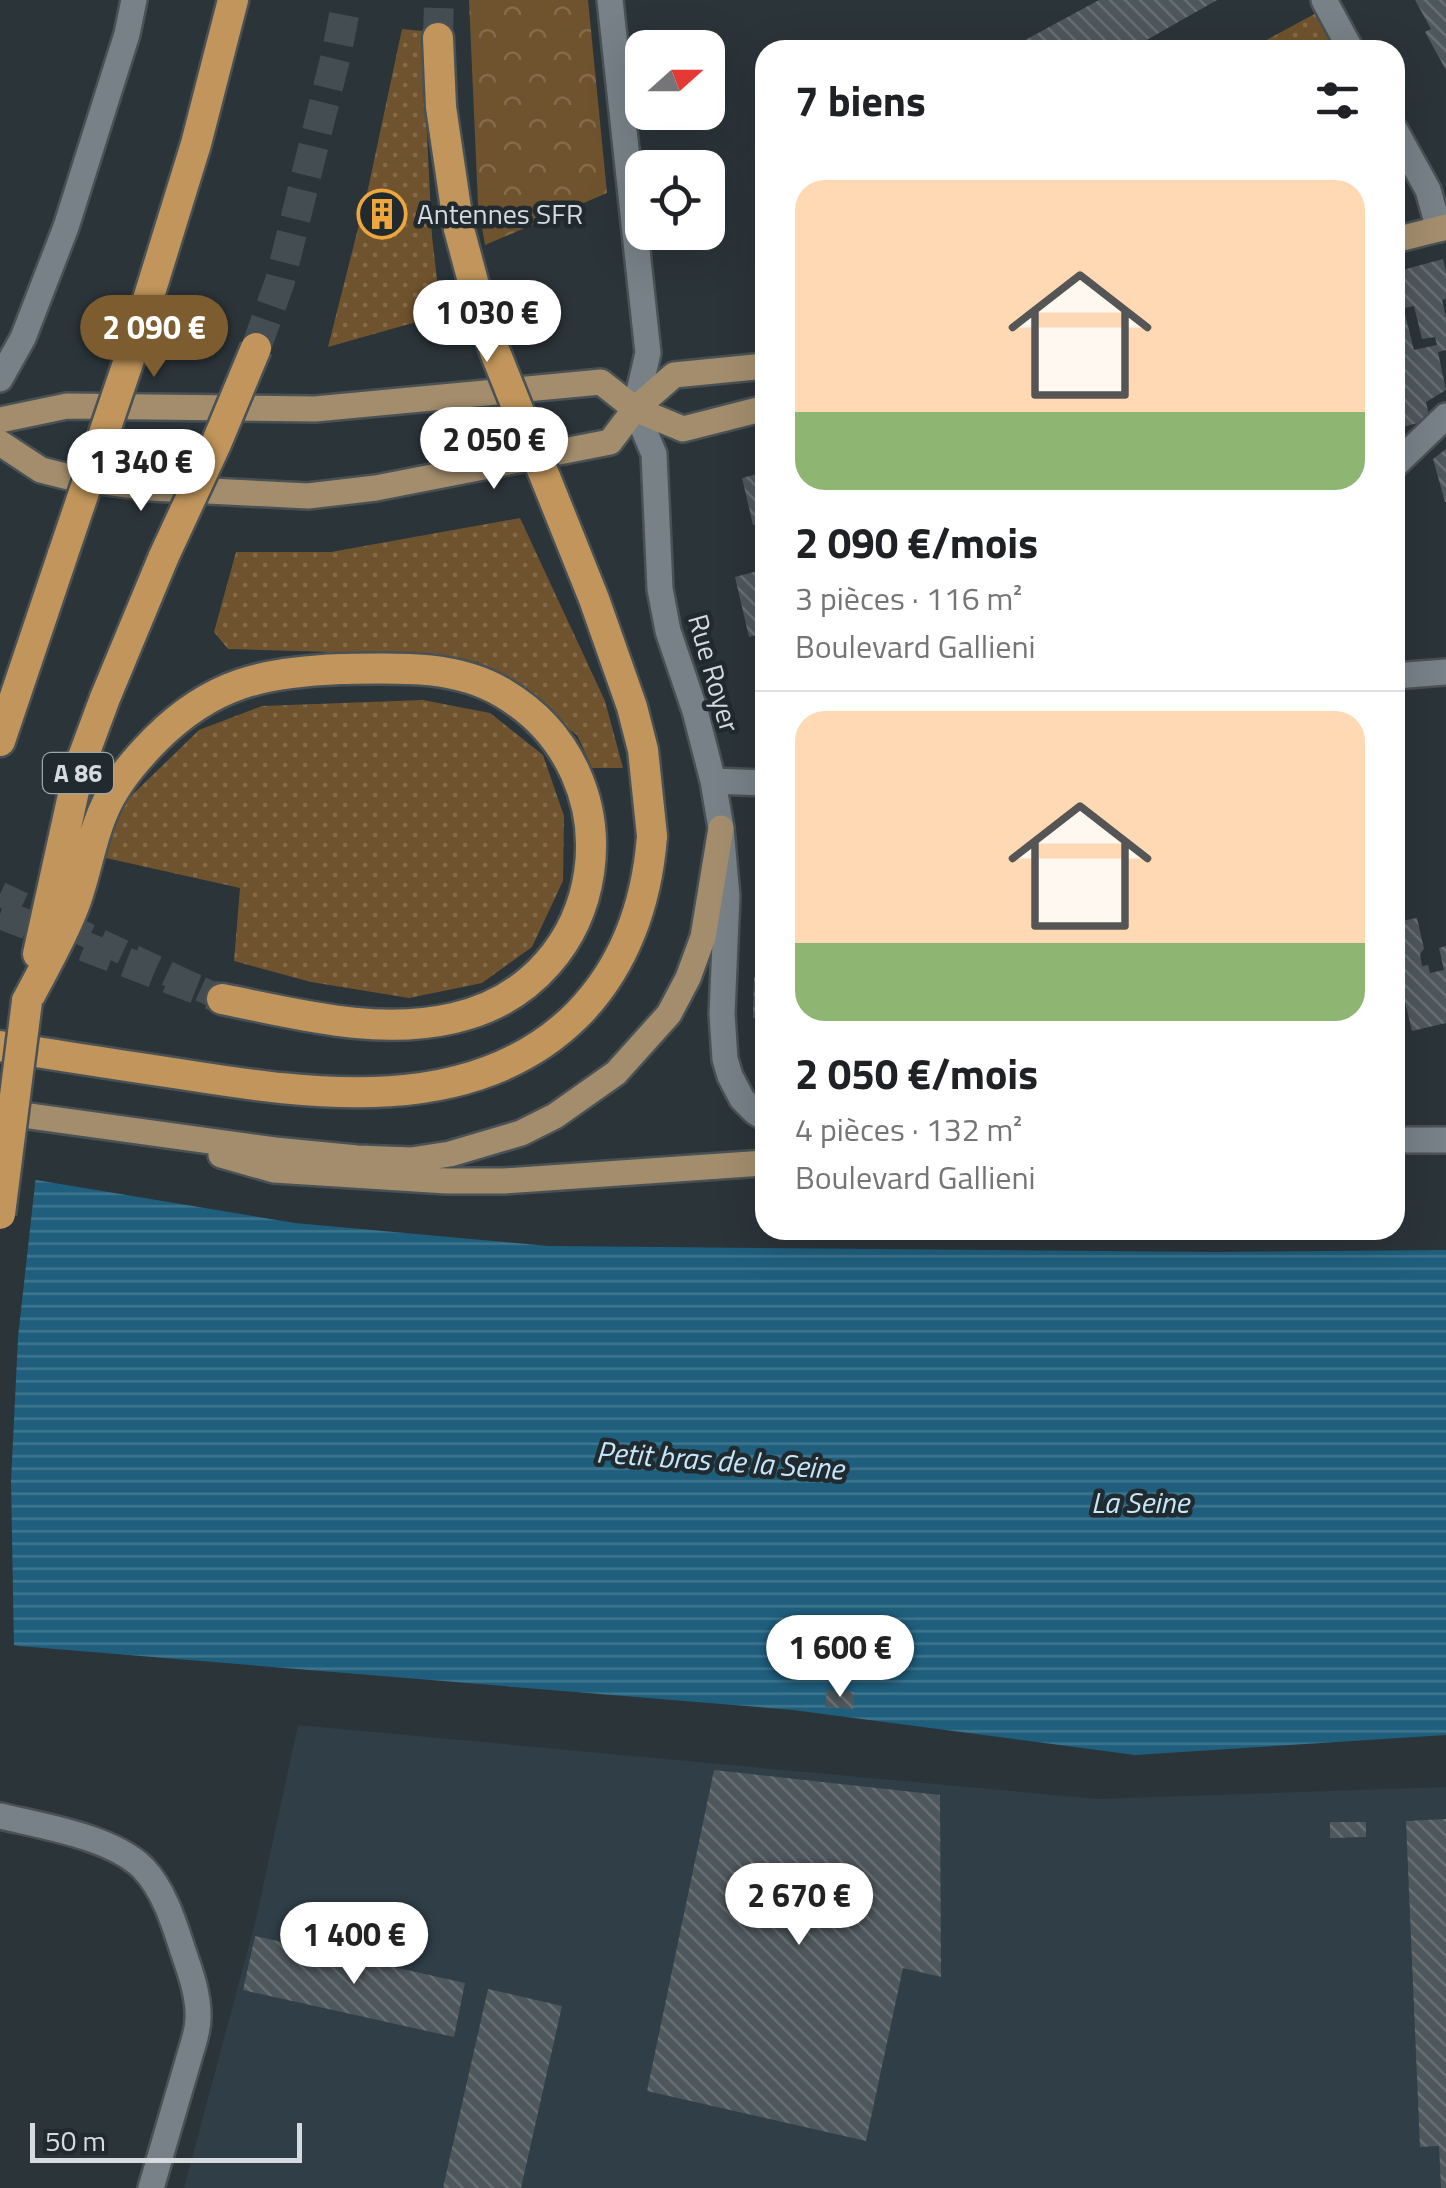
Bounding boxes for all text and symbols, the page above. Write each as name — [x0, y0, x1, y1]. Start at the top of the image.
north arrow — [625, 30, 725, 130]
map controls — [625, 30, 725, 250]
text: 7 biens — [795, 68, 926, 132]
icon: filters — [1310, 73, 1365, 128]
button: locate — [625, 150, 725, 250]
building icon: Antennes SFR — [356, 188, 408, 240]
place label: Antennes SFR — [417, 192, 583, 235]
icon: home — [990, 245, 1170, 425]
pin: 1 030 € — [395, 280, 579, 365]
text: 1 030 € — [435, 288, 539, 336]
pin: 2 090 € — [62, 295, 246, 380]
text: 2 090 € — [102, 303, 206, 351]
pin: 2 050 € — [402, 407, 586, 492]
text: 2 050 € — [442, 415, 546, 463]
pin: 1 340 € — [49, 429, 233, 514]
text: 1 340 € — [89, 437, 193, 485]
text: 2 090 €/mois — [795, 510, 1038, 574]
text: 3 pièces · 116 m² — [795, 574, 1022, 622]
street label: Rue Royer — [677, 609, 752, 737]
text: Boulevard Gallieni — [795, 622, 1036, 670]
road number: A 86 — [43, 753, 113, 793]
icon: home — [990, 776, 1170, 956]
text: 2 050 €/mois — [795, 1041, 1038, 1105]
text: 4 pièces · 132 m² — [795, 1105, 1022, 1153]
text: Boulevard Gallieni — [795, 1153, 1036, 1201]
water label: Petit bras de la Seine — [595, 1428, 847, 1492]
water label: La Seine — [1091, 1479, 1191, 1525]
pin: 1 600 € — [748, 1615, 932, 1700]
text: 1 600 € — [788, 1623, 892, 1671]
pin: 2 670 € — [707, 1863, 891, 1948]
text: 2 670 € — [747, 1871, 851, 1919]
pin: 1 400 € — [262, 1902, 446, 1987]
text: 1 400 € — [302, 1910, 406, 1958]
scale bar — [30, 2118, 302, 2162]
text: 50 m — [45, 2119, 106, 2162]

